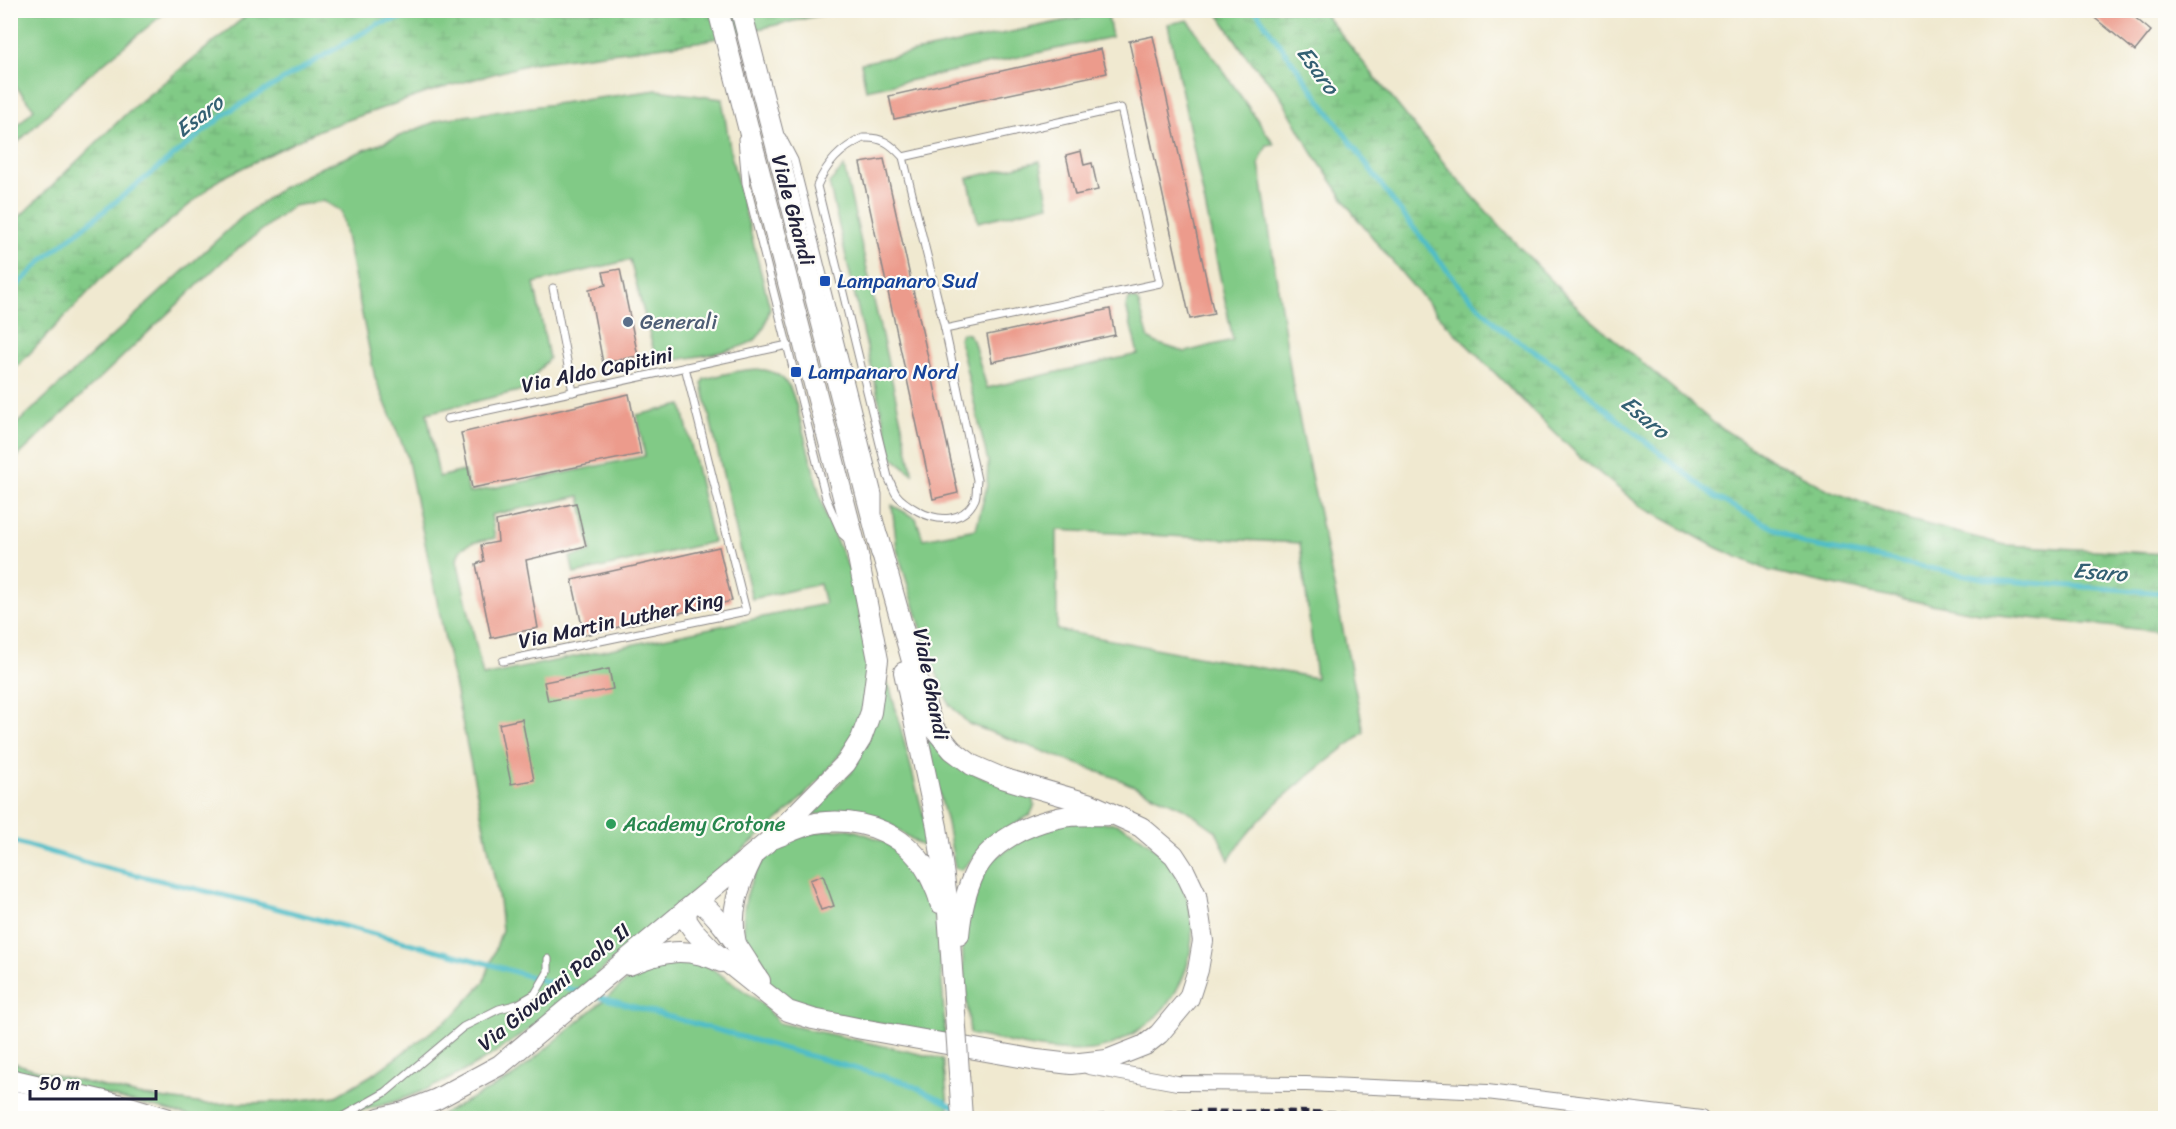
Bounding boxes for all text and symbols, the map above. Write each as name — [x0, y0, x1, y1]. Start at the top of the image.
water label: Esaro — [1286, 37, 1351, 105]
water label: Esaro — [166, 83, 234, 148]
street label: Viale Ghandi — [760, 150, 826, 271]
place label: Lampanaro Sud — [837, 262, 979, 300]
marker: Lampanaro Sud — [818, 274, 832, 288]
place label: Generali — [640, 303, 718, 341]
marker: Generali — [621, 315, 635, 329]
street label: Via Aldo Capitini — [518, 335, 677, 405]
place label: Lampanaro Nord — [808, 353, 960, 391]
marker: Lampanaro Nord — [789, 365, 803, 379]
water label: Esaro — [1612, 385, 1679, 450]
water label: Esaro — [2072, 550, 2130, 594]
street label: Via Martin Luther King — [515, 580, 728, 660]
street label: Viale Ghandi — [902, 625, 961, 744]
place label: Academy Crotone — [622, 805, 786, 843]
marker: Academy Crotone — [604, 817, 618, 831]
street label: Via Giovanni Paolo II — [469, 913, 640, 1061]
scale bar — [30, 1063, 156, 1101]
text: 50 m — [39, 1068, 80, 1100]

